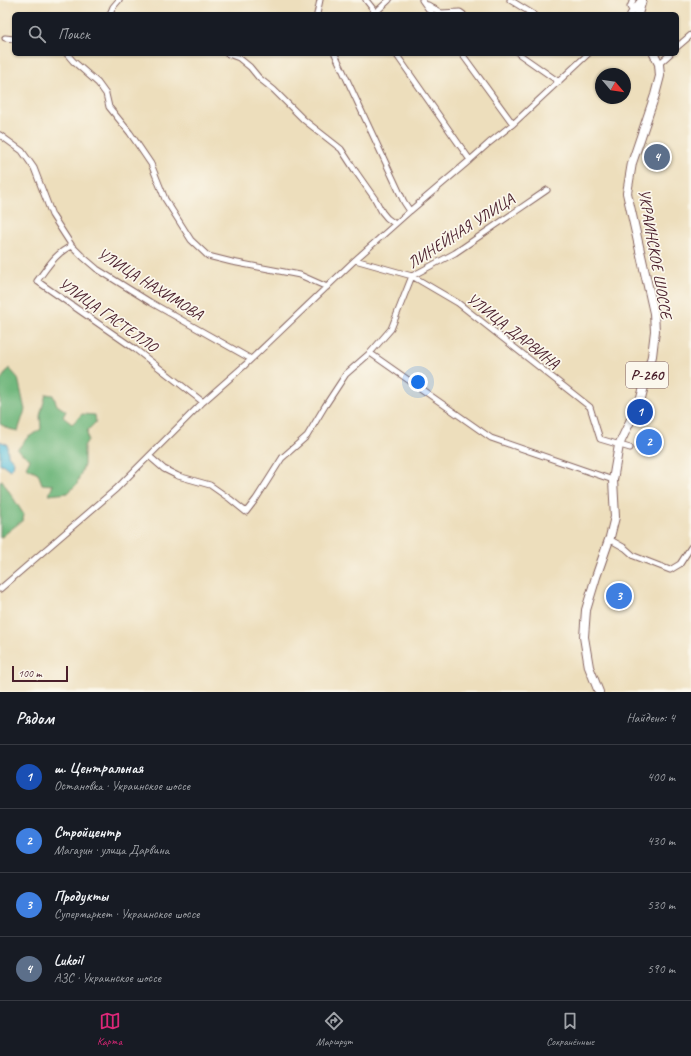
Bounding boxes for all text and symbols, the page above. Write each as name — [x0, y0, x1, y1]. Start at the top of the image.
search box — [12, 12, 679, 56]
icon: search — [26, 23, 48, 45]
text: Поиск — [58, 25, 90, 44]
north arrow — [595, 68, 631, 104]
pin: 4 — [644, 142, 670, 172]
street label: УКРАИНСКОЕ ШОССЕ — [634, 188, 677, 323]
street label: ЛИНЕЙНАЯ УЛИЦА — [404, 189, 519, 273]
street label: УЛИЦА НАХИМОВА — [94, 244, 207, 325]
street label: УЛИЦА ГАСТЕЛЛО — [55, 273, 163, 358]
street label: УЛИЦА ДАРВИНА — [463, 289, 564, 374]
road number: Р-260 — [626, 362, 668, 388]
your location — [408, 372, 428, 392]
pin: 1 — [627, 397, 653, 427]
pin: 2 — [636, 427, 662, 457]
pin: 3 — [606, 581, 632, 611]
scale bar — [12, 664, 68, 683]
text: 100 m — [18, 666, 42, 680]
text: Рядом — [16, 708, 54, 729]
text: Найдено: 4 — [627, 710, 675, 726]
text: ш. Центральная — [54, 759, 143, 778]
text: 1 — [26, 769, 32, 785]
text: 400 m — [647, 769, 675, 785]
text: Остановка · Украинское шоссе — [54, 778, 190, 794]
text: Стройцентр — [54, 823, 120, 842]
text: 2 — [26, 833, 32, 849]
text: 430 m — [647, 833, 675, 849]
text: Магазин · улица Дарвина — [54, 842, 169, 858]
text: Продукты — [54, 887, 108, 906]
text: 3 — [26, 897, 32, 913]
text: 530 m — [647, 897, 675, 913]
text: Супермаркет · Украинское шоссе — [54, 906, 199, 922]
text: Lukoil — [54, 951, 82, 970]
text: 4 — [26, 961, 32, 977]
text: 590 m — [647, 961, 675, 977]
text: АЗС · Украинское шоссе — [54, 970, 161, 986]
tab: Карта — [97, 1010, 122, 1048]
tab: Маршрут — [316, 1010, 352, 1048]
tab: Сохранённые — [546, 1010, 594, 1048]

